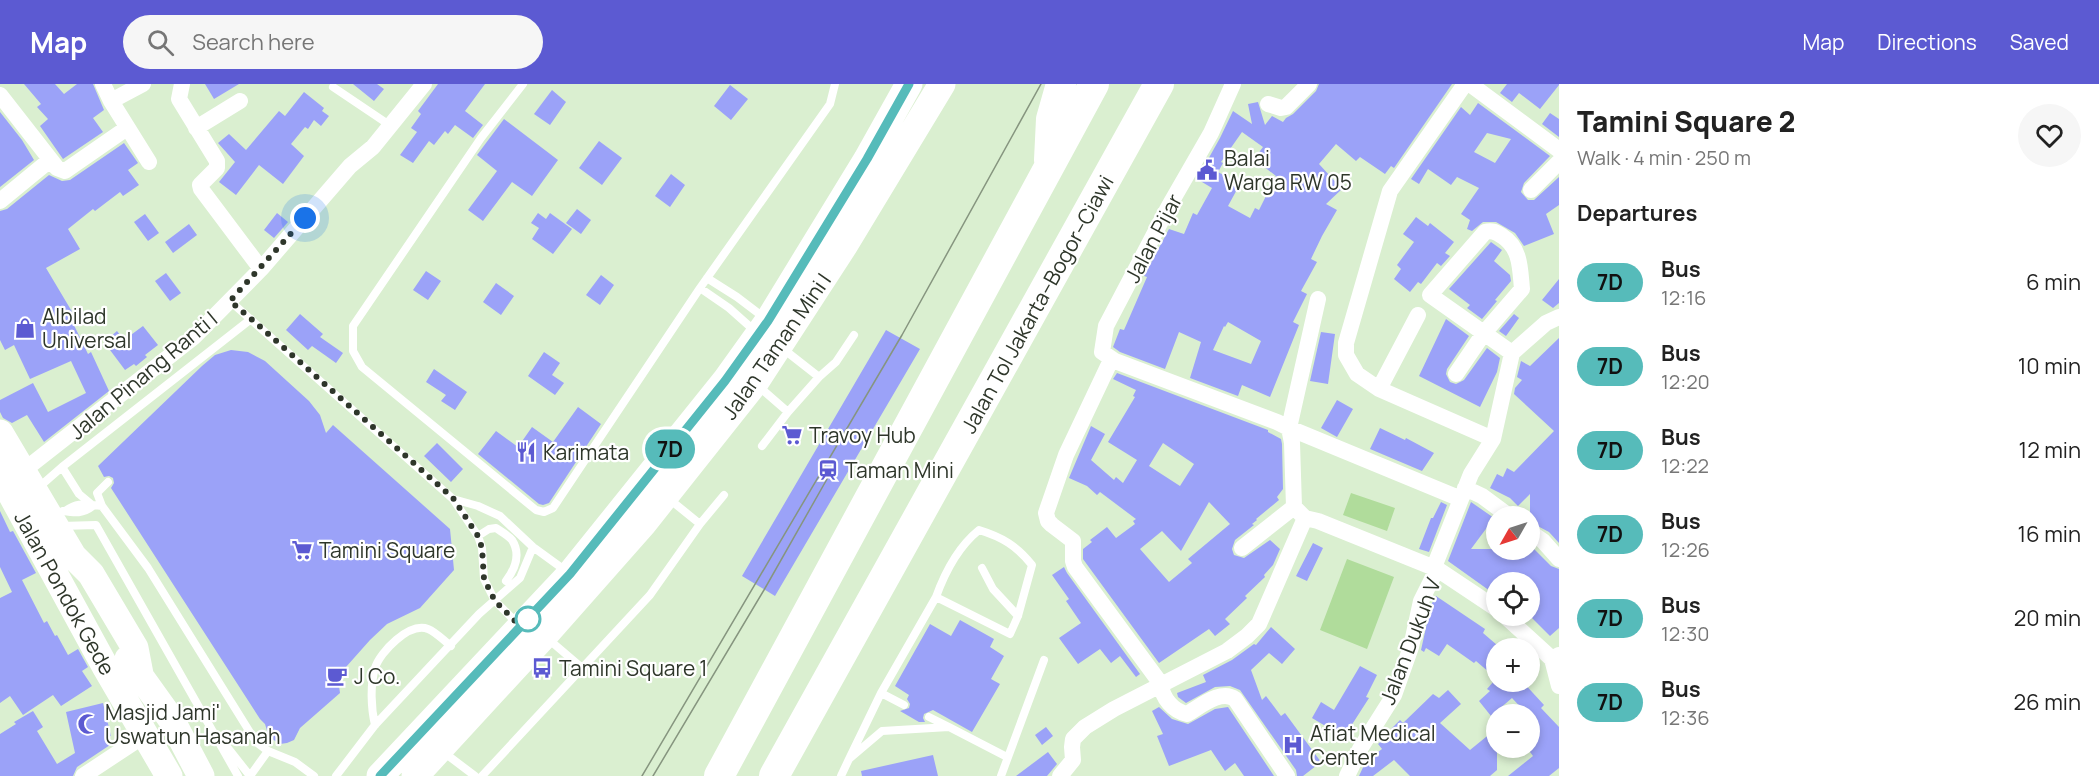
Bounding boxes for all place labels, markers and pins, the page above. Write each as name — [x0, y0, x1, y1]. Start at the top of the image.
place label: Balai Warga RW 05 — [1224, 144, 1352, 196]
public building icon: Balai Warga RW 05 — [1195, 158, 1219, 182]
place label: Albilad Universal — [42, 302, 131, 354]
shop icon: Albilad Universal — [13, 316, 37, 340]
place label: Travoy Hub — [809, 421, 916, 449]
supermarket icon: Travoy Hub — [780, 423, 804, 447]
place label: Karimata — [543, 438, 629, 466]
restaurant icon: Karimata — [514, 440, 538, 464]
place label: Taman Mini — [845, 456, 954, 484]
station icon: Taman Mini — [816, 458, 840, 482]
place label: Tamini Square — [319, 536, 455, 564]
supermarket icon: Tamini Square — [290, 538, 314, 562]
unlabelled marker — [515, 606, 541, 632]
place label: Tamini Square 1 — [559, 654, 708, 682]
bus stop icon: Tamini Square 1 — [530, 656, 554, 680]
place label: J Co. — [354, 662, 400, 690]
cafe icon: J Co. — [325, 664, 349, 688]
place label: Masjid Jami' Uswatun Hasanah — [105, 698, 280, 750]
mosque icon: Masjid Jami' Uswatun Hasanah — [76, 712, 100, 736]
place label: Afiat Medical Center — [1310, 719, 1436, 771]
hospital icon: Afiat Medical Center — [1281, 733, 1305, 757]

